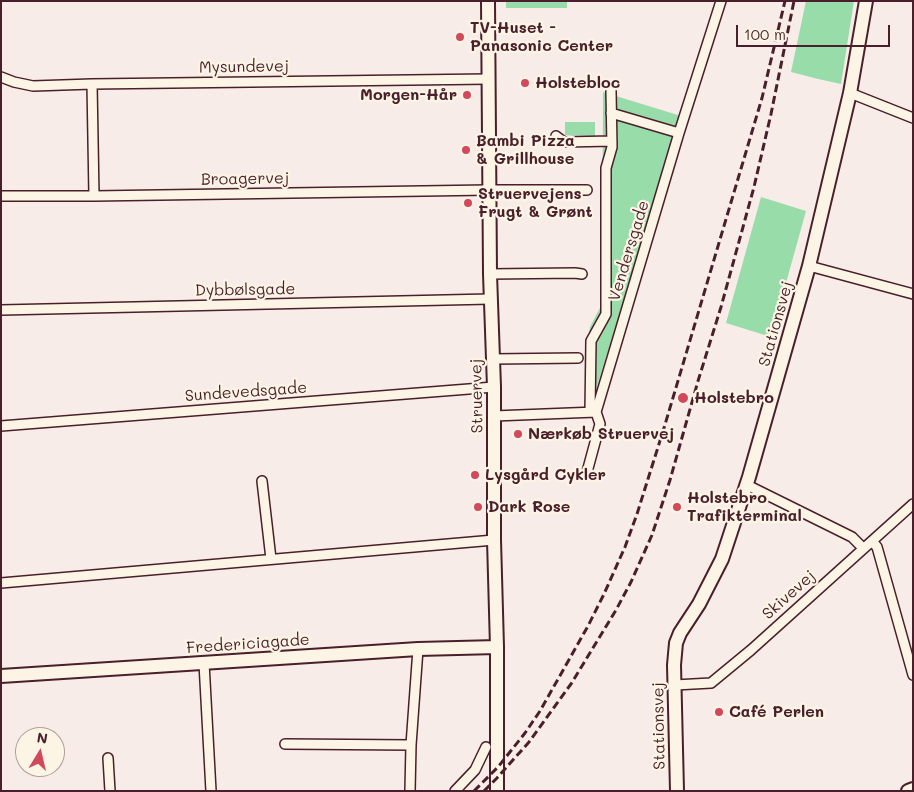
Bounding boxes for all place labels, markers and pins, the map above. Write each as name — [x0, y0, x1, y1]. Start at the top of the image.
place label: TV-Huset - Panasonic Center — [470, 18, 613, 56]
marker: TV-Huset - Panasonic Center — [454, 31, 466, 43]
place label: Holstebloc — [535, 73, 620, 93]
marker: Holstebloc — [519, 77, 531, 89]
place label: Morgen-Hår — [360, 85, 457, 105]
marker: Morgen-Hår — [461, 89, 473, 101]
place label: Bambi Pizza & Grillhouse — [476, 131, 575, 169]
marker: Bambi Pizza & Grillhouse — [460, 144, 472, 156]
place label: Struervejens Frugt & Grønt — [478, 184, 593, 222]
marker: Struervejens Frugt & Grønt — [462, 197, 474, 209]
place label: Holstebro — [694, 388, 774, 408]
marker: Holstebro — [676, 391, 690, 405]
place label: Nærkøb Struervej — [528, 424, 674, 444]
marker: Nærkøb Struervej — [512, 428, 524, 440]
place label: Lysgård Cykler — [485, 465, 606, 485]
marker: Lysgård Cykler — [469, 469, 481, 481]
place label: Holstebro Trafikterminal — [687, 488, 802, 526]
place label: Dark Rose — [488, 497, 570, 517]
marker: Dark Rose — [472, 501, 484, 513]
marker: Holstebro Trafikterminal — [671, 501, 683, 513]
place label: Café Perlen — [729, 702, 824, 722]
marker: Café Perlen — [713, 706, 725, 718]

